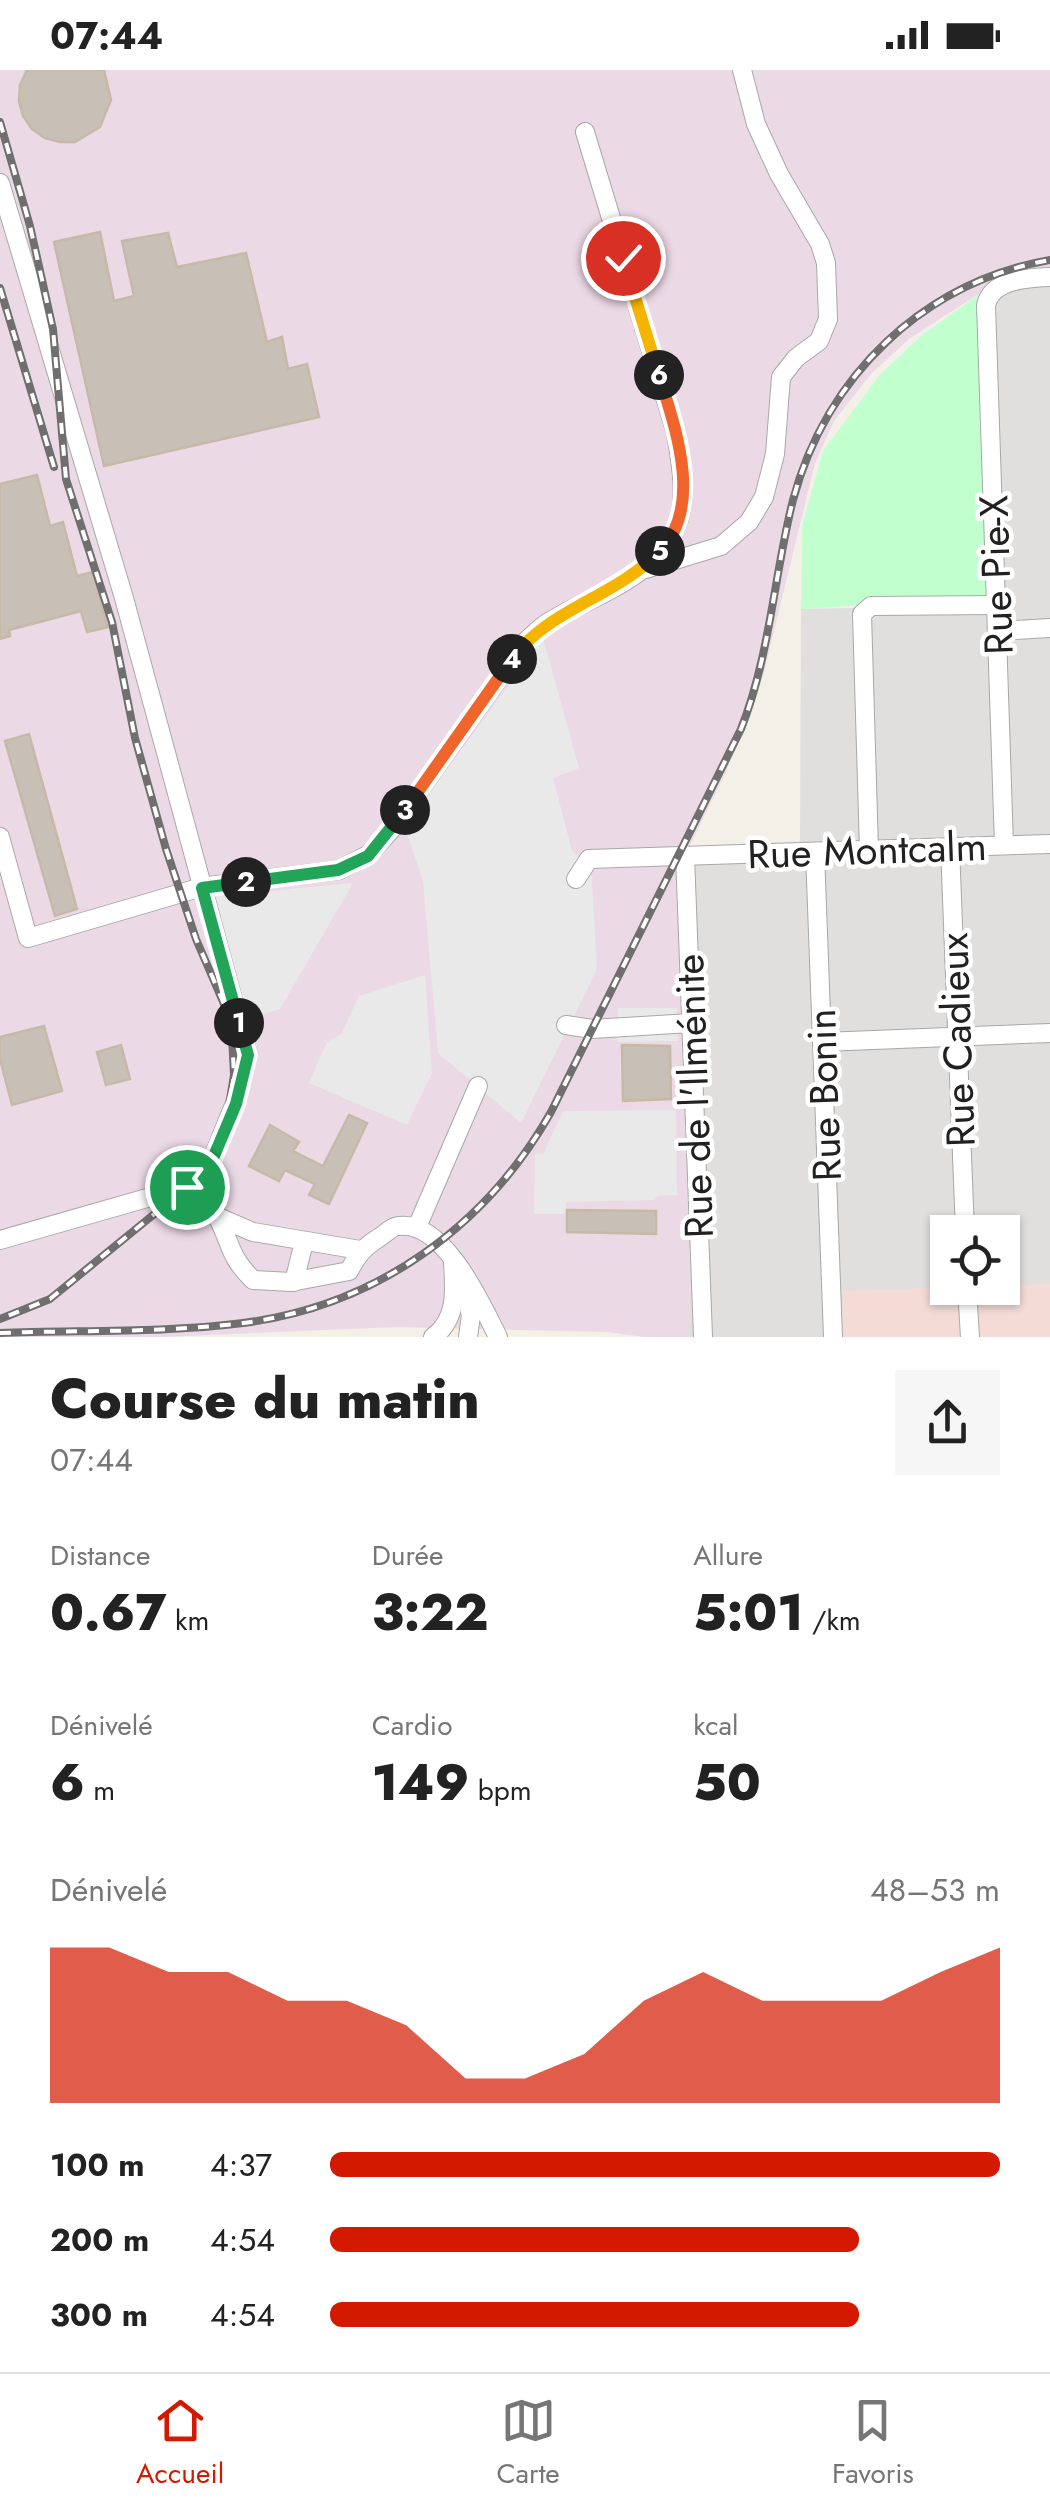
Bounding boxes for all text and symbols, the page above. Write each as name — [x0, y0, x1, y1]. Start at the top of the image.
text: 07:44 — [50, 8, 163, 63]
pin — [581, 216, 666, 301]
icon: check — [596, 231, 651, 286]
pin: 6 — [634, 350, 684, 400]
text: 6 — [650, 354, 668, 395]
street label: Rue Pie-X — [964, 494, 1028, 656]
pin: 5 — [635, 526, 685, 576]
text: 5 — [651, 530, 669, 571]
pin: 4 — [487, 634, 537, 684]
text: 4 — [502, 638, 522, 679]
pin: 3 — [380, 785, 430, 835]
text: 3 — [396, 789, 414, 830]
street label: Rue Montcalm — [746, 817, 988, 883]
pin: 2 — [221, 857, 271, 907]
text: 2 — [237, 861, 255, 902]
street label: Rue Cadieux — [924, 932, 990, 1148]
street label: Rue de l'Ilménite — [660, 953, 728, 1239]
pin: 1 — [214, 998, 264, 1048]
text: 1 — [232, 1002, 246, 1043]
street label: Rue Bonin — [792, 1008, 856, 1182]
pin — [145, 1145, 230, 1230]
icon: arrive — [160, 1160, 215, 1215]
map controls — [930, 1215, 1020, 1305]
button: locate — [930, 1215, 1020, 1305]
text: Course du matin — [50, 1359, 480, 1439]
button: share — [895, 1370, 1000, 1475]
text: 07:44 — [50, 1437, 133, 1483]
text: Distance — [50, 1535, 150, 1576]
text: Durée — [372, 1535, 443, 1576]
text: Allure — [693, 1535, 763, 1576]
text: 0.67 — [50, 1576, 167, 1649]
text: 3:22 — [372, 1576, 488, 1649]
text: 5:01 — [693, 1576, 804, 1649]
text: km — [167, 1600, 209, 1641]
text: /km — [804, 1600, 861, 1641]
text: Dénivelé — [50, 1705, 153, 1746]
text: Cardio — [372, 1705, 452, 1746]
text: kcal — [693, 1705, 739, 1746]
text: 6 — [50, 1746, 85, 1819]
text: 149 — [372, 1746, 469, 1819]
text: 50 — [693, 1746, 761, 1819]
text: m — [85, 1770, 115, 1811]
text: bpm — [469, 1770, 532, 1811]
text: Dénivelé — [50, 1867, 167, 1913]
text: 48–53 m — [870, 1867, 1000, 1913]
text: 100 m — [50, 2142, 145, 2188]
text: 4:37 — [210, 2142, 272, 2188]
text: 200 m — [50, 2217, 149, 2263]
text: 4:54 — [210, 2217, 275, 2263]
text: 300 m — [50, 2292, 148, 2338]
text: 4:54 — [210, 2292, 275, 2338]
tab: Accueil — [136, 2393, 224, 2494]
tab: Carte — [496, 2393, 560, 2494]
tab: Favoris — [832, 2393, 914, 2494]

